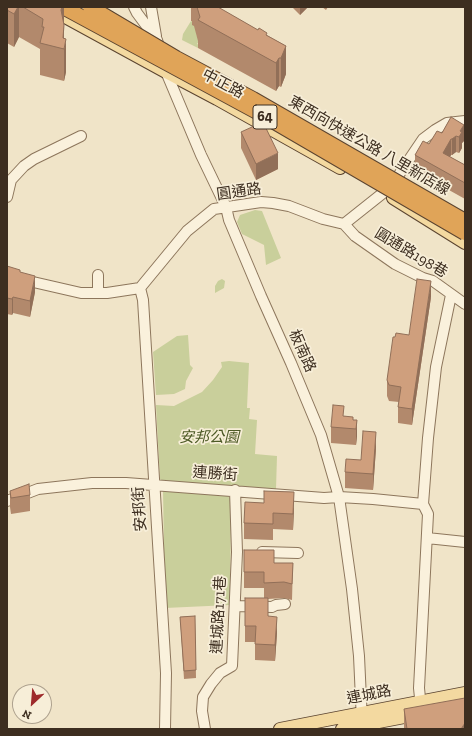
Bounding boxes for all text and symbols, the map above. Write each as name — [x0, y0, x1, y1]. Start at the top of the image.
street label: 中正路 — [199, 65, 247, 103]
street label: 東西向快速公路 八里新店線 — [285, 92, 453, 200]
road number: 64 — [253, 105, 277, 129]
street label: 圓通路 — [215, 180, 263, 204]
street label: 圓通路198巷 — [371, 224, 451, 282]
street label: 板南路 — [285, 327, 319, 375]
park label: 安邦公園 — [179, 429, 239, 447]
street label: 連勝街 — [192, 463, 238, 485]
street label: 安邦街 — [129, 486, 151, 532]
street label: 連城路171巷 — [208, 575, 230, 655]
street label: 連城路 — [345, 682, 393, 708]
north arrow — [12, 684, 52, 724]
text: N — [20, 707, 34, 722]

